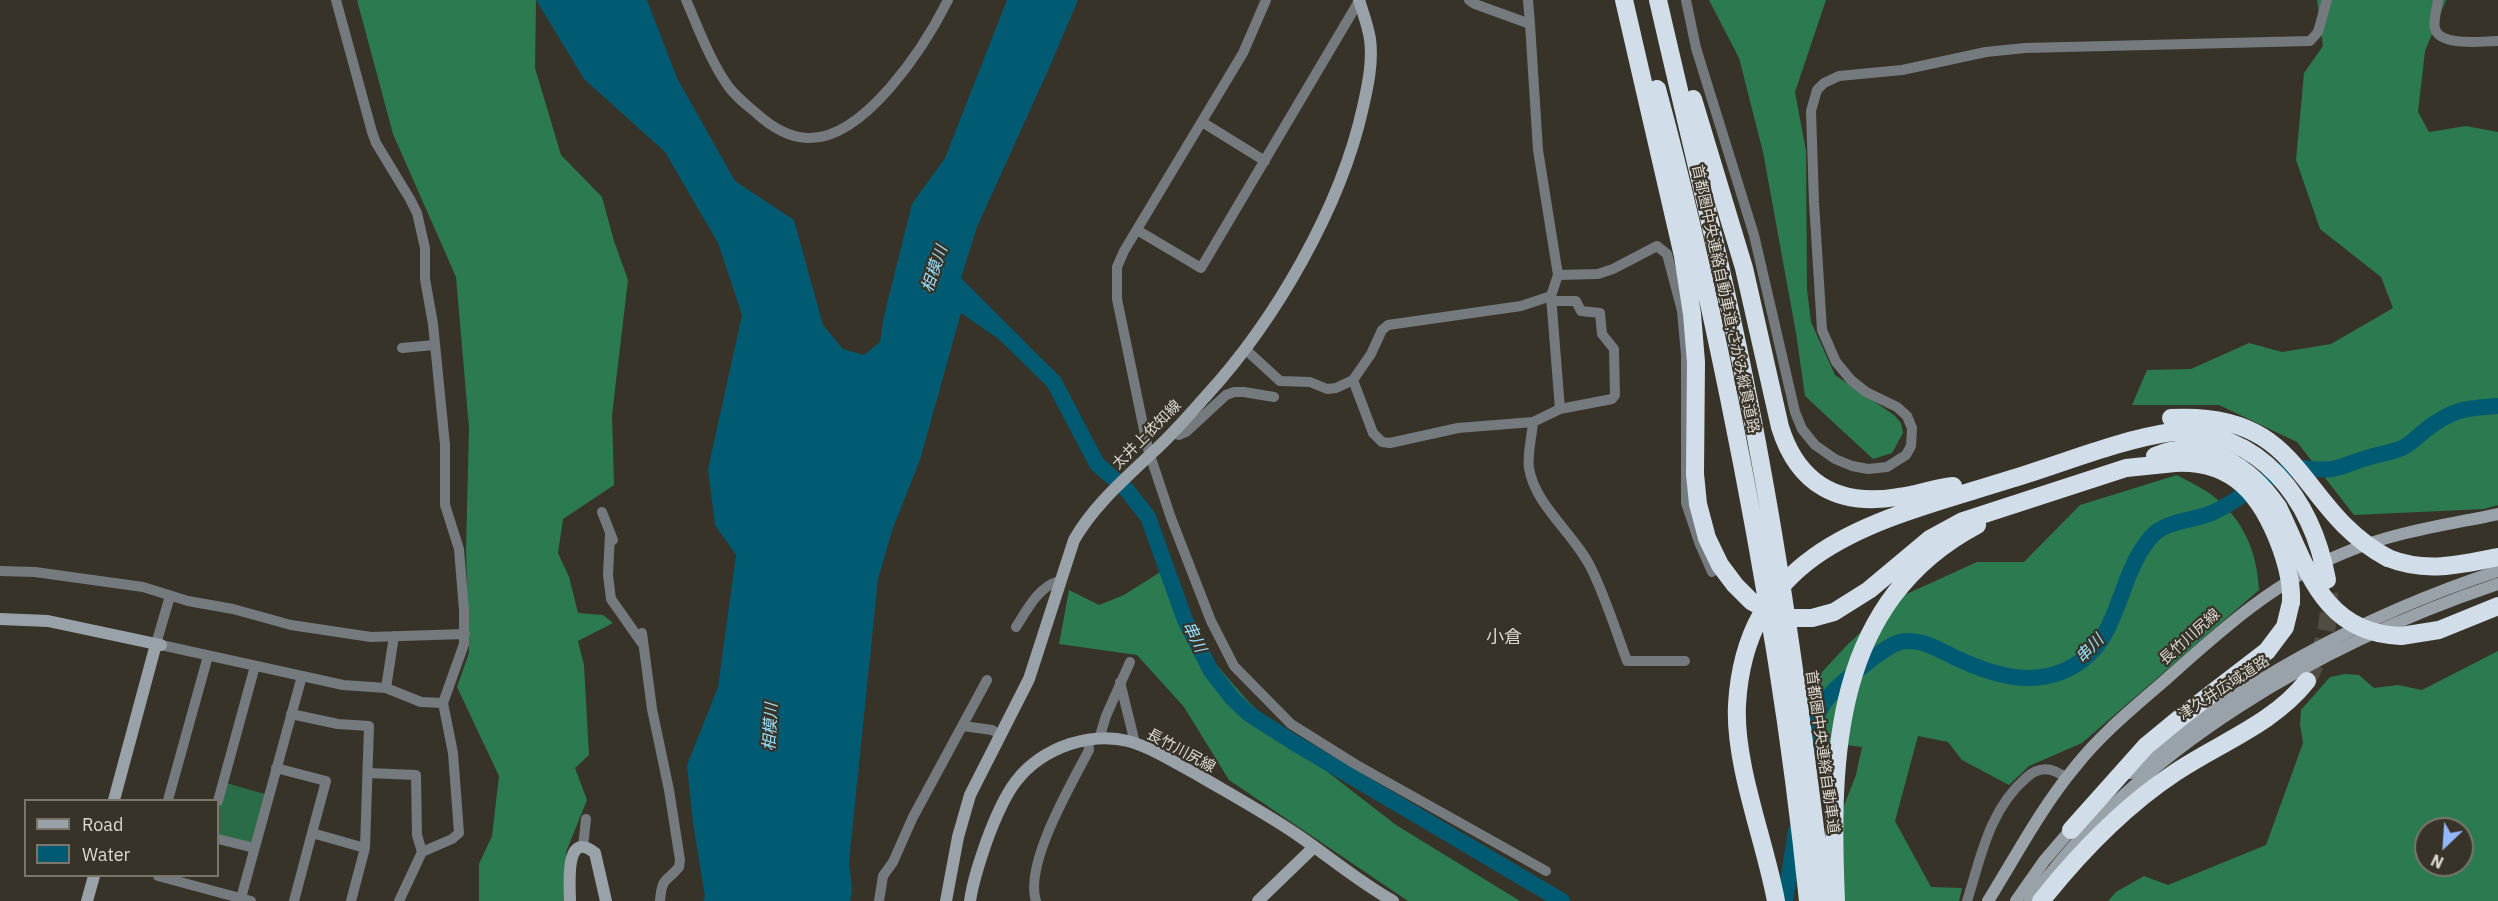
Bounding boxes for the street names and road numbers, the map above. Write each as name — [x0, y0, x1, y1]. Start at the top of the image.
street label: 首都圏中央連絡自動車道;さがみ縦貫道路 — [1688, 163, 1762, 435]
street label: 太井上依知線 — [1109, 397, 1185, 473]
street label: 長竹川尻線 — [2156, 605, 2224, 669]
street label: 津久井広域道路 — [2175, 652, 2273, 724]
street label: 首都圏中央連絡自動車道 — [1802, 669, 1842, 835]
street label: 長竹川尻線 — [1144, 725, 1218, 777]

